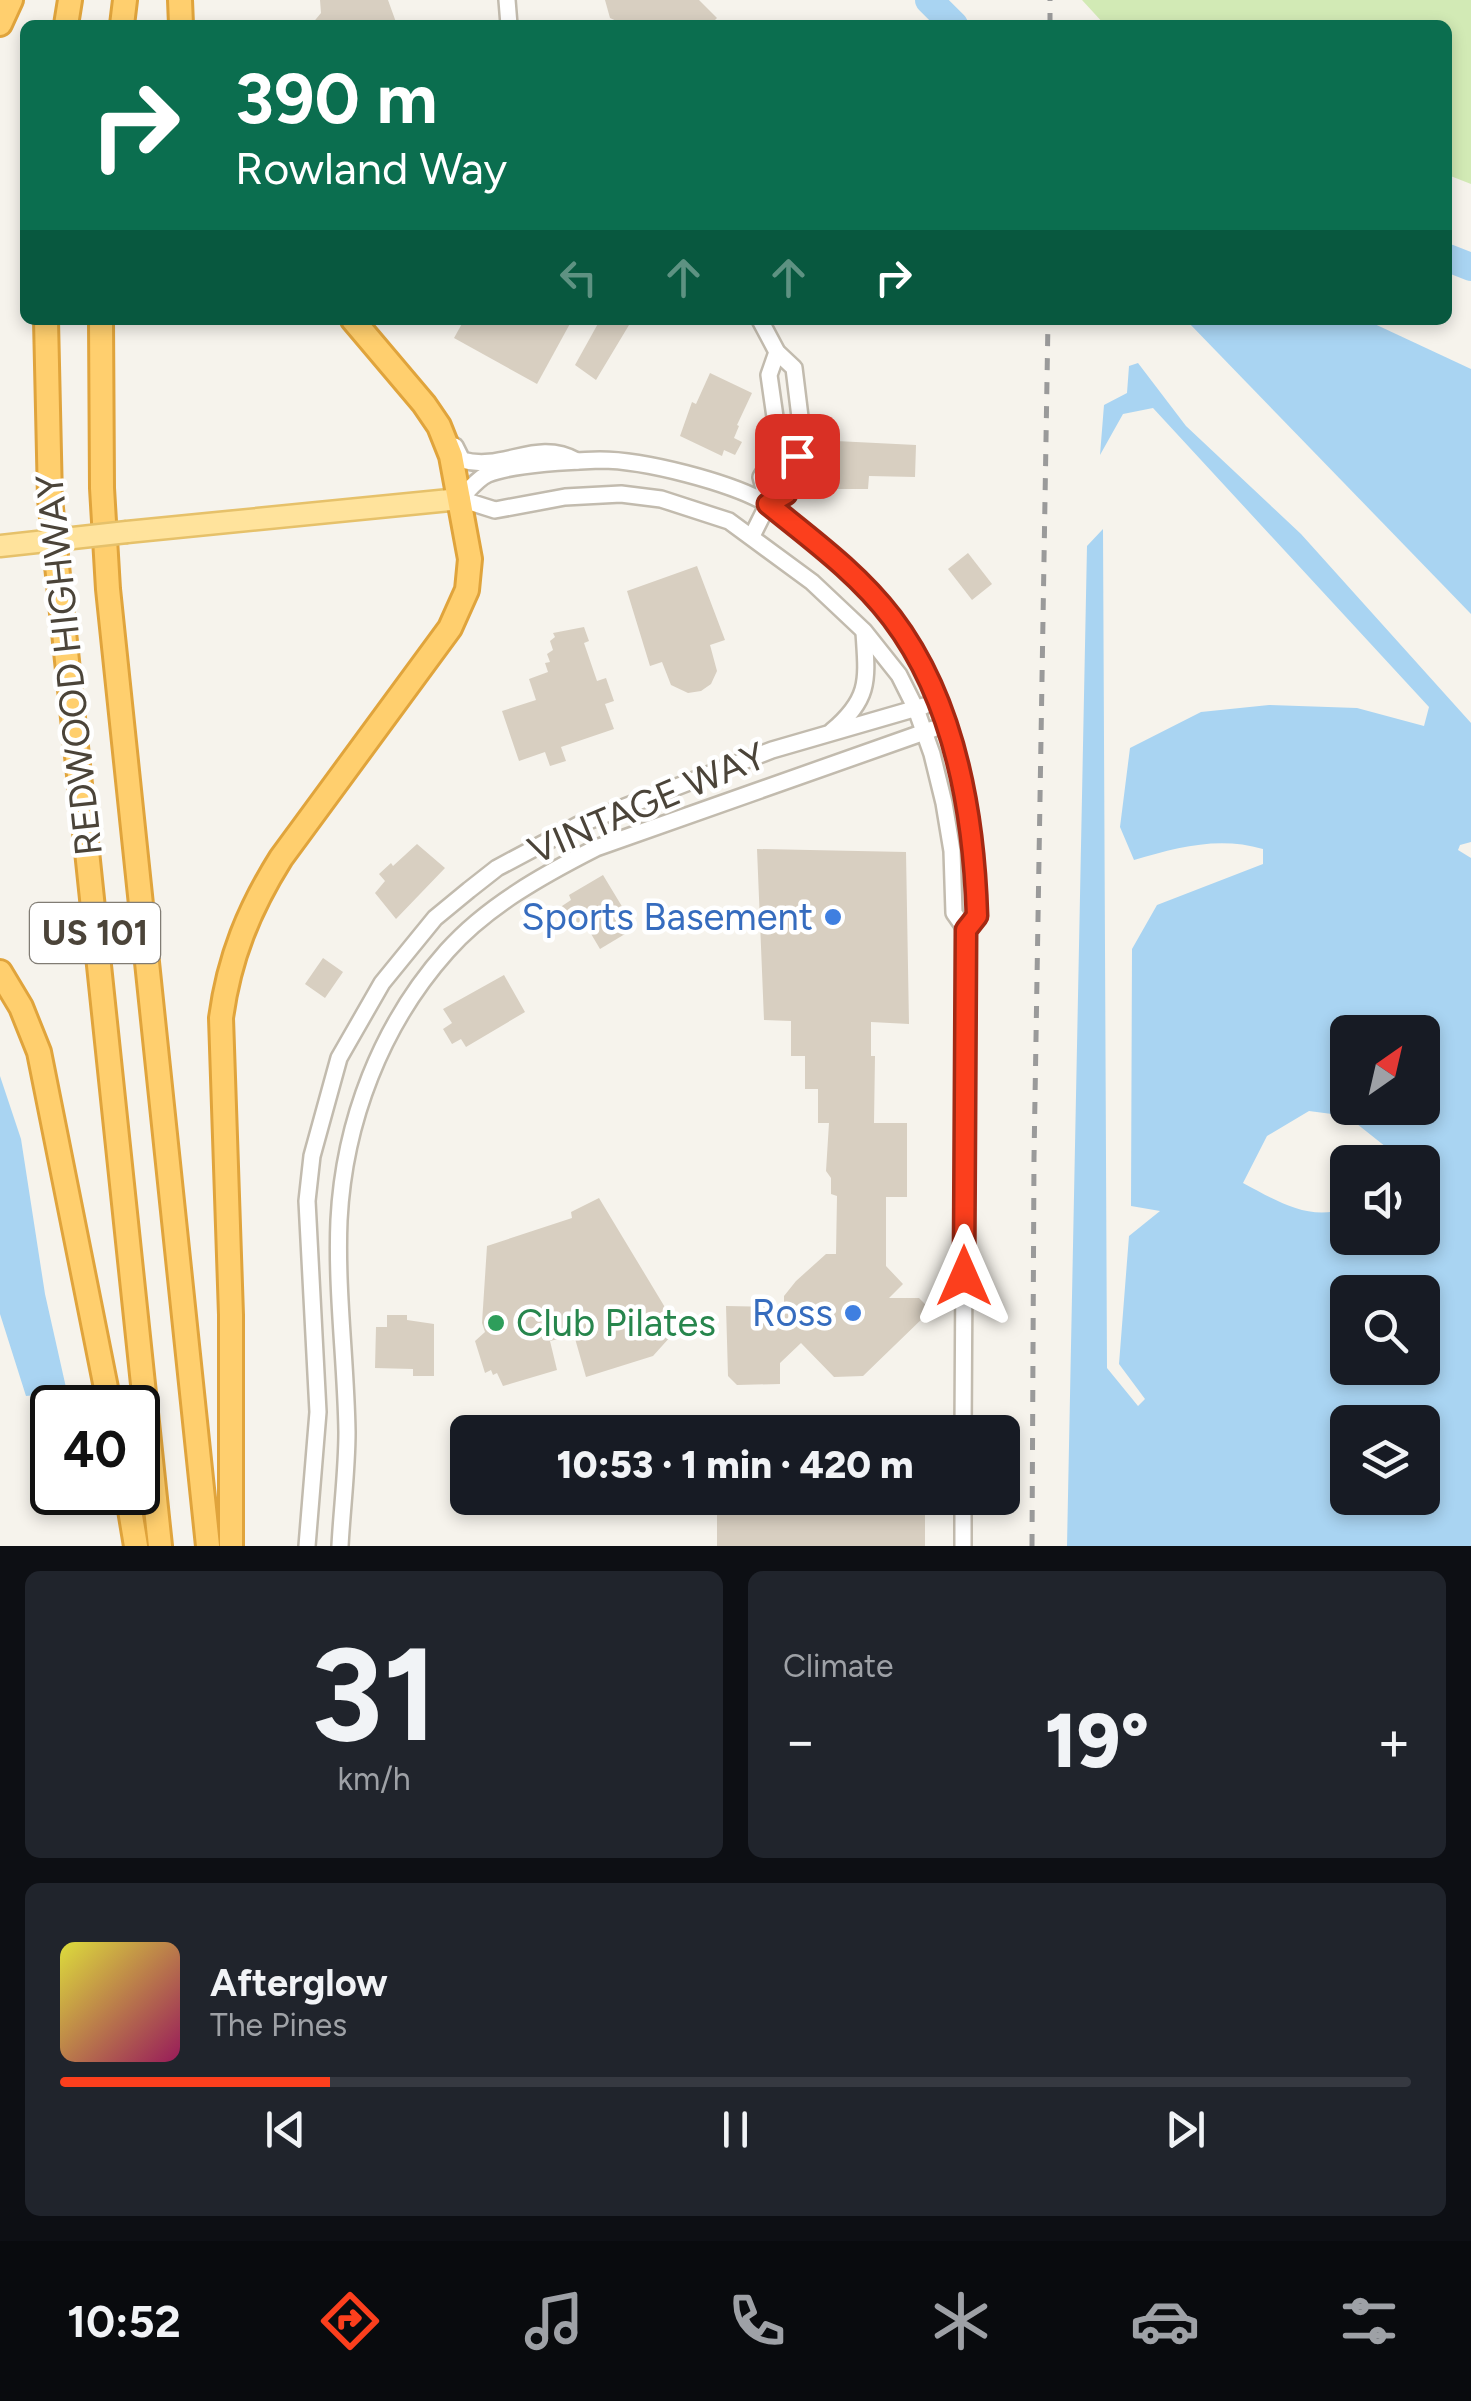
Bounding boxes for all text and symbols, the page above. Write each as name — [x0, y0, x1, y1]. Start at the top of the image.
text: 390 m — [235, 56, 438, 141]
icon: right — [70, 60, 200, 190]
text: Rowland Way — [235, 141, 507, 195]
icon: left — [551, 250, 606, 305]
icon: ahead — [656, 250, 711, 305]
icon: ahead — [761, 250, 816, 305]
icon: right — [866, 250, 921, 305]
pin — [755, 414, 840, 499]
icon: arrive — [770, 429, 825, 484]
street label: REDWOOD HIGHWAY — [26, 472, 112, 858]
street label: VINTAGE WAY — [521, 732, 773, 874]
place label: Sports Basement — [521, 894, 813, 940]
road number: US 101 — [30, 903, 160, 963]
marker: Sports Basement — [822, 906, 844, 928]
north arrow — [1330, 1015, 1440, 1125]
map controls — [1330, 1015, 1440, 1515]
button: sound — [1330, 1145, 1440, 1255]
position arrow — [912, 1224, 1016, 1328]
button: search — [1330, 1275, 1440, 1385]
place label: Ross — [752, 1290, 833, 1336]
place label: Club Pilates — [516, 1300, 716, 1346]
marker: Ross — [842, 1302, 864, 1324]
marker: Club Pilates — [485, 1312, 507, 1334]
speed limit sign: 40 — [30, 1385, 160, 1515]
button: layers — [1330, 1405, 1440, 1515]
text: 10:53 · 1 min · 420 m — [557, 1442, 913, 1488]
text: 31 — [310, 1617, 438, 1773]
text: Climate — [783, 1647, 894, 1685]
text: 19° — [1045, 1696, 1149, 1786]
text: − — [783, 1708, 817, 1774]
text: + — [1377, 1708, 1411, 1774]
text: km/h — [337, 1760, 411, 1798]
text: Afterglow — [210, 1960, 388, 2006]
text: The Pines — [210, 2006, 347, 2044]
icon: previous — [258, 2102, 313, 2157]
icon: pause — [708, 2102, 763, 2157]
icon: next — [1158, 2102, 1213, 2157]
icon: directions — [315, 2286, 385, 2356]
icon: music — [519, 2286, 589, 2356]
icon: phone — [722, 2286, 792, 2356]
icon: climate — [926, 2286, 996, 2356]
icon: car — [1130, 2286, 1200, 2356]
icon: filters — [1334, 2286, 1404, 2356]
text: 10:52 — [67, 2294, 181, 2348]

